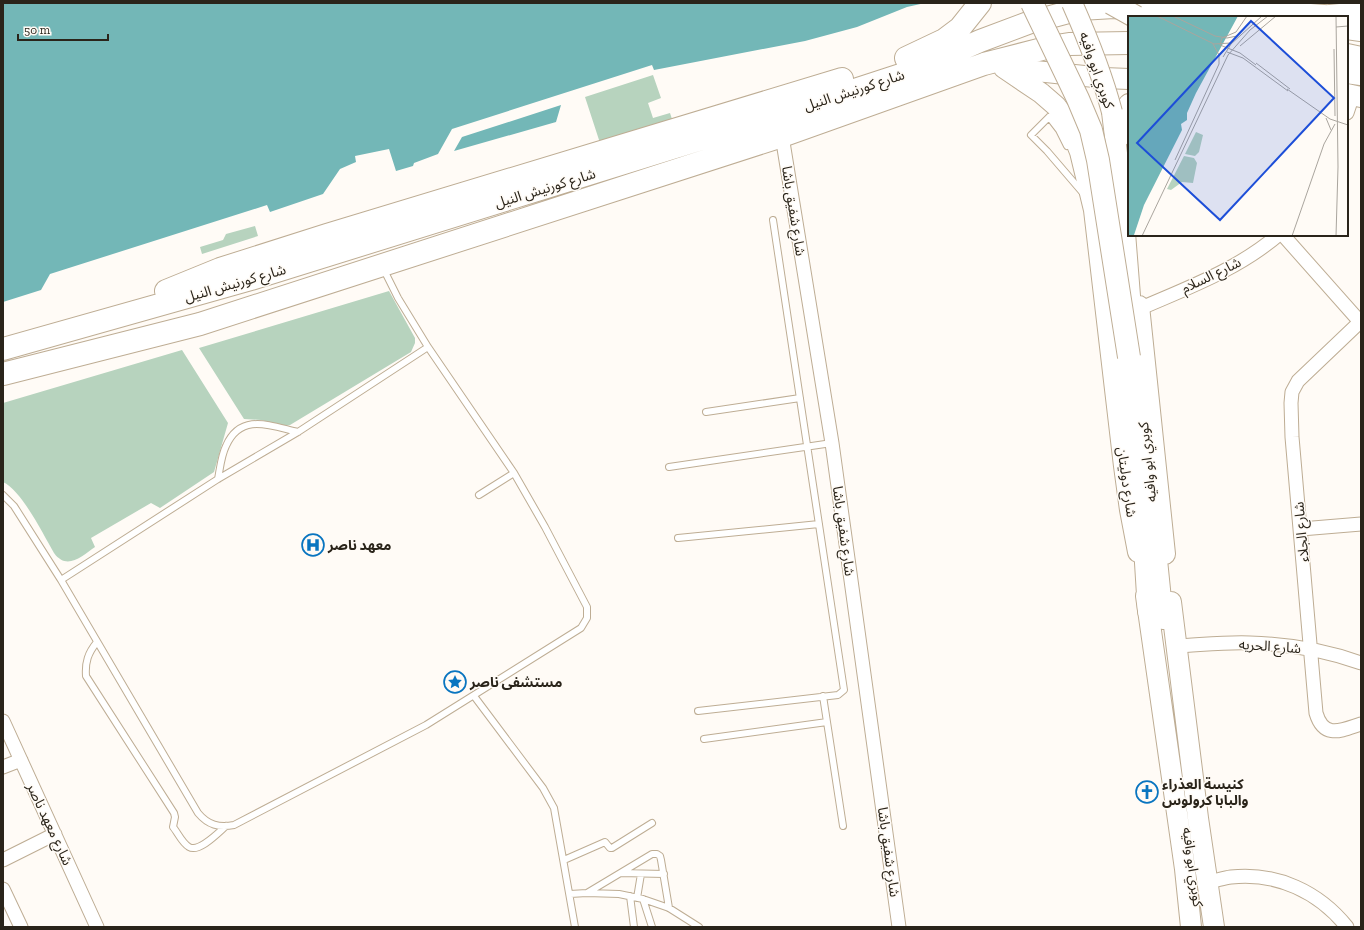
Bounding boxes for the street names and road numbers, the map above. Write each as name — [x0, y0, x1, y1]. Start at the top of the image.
street label: كوبري ابو وافيه — [1073, 29, 1118, 112]
street label: شارع كورنيش النيل — [802, 66, 907, 117]
street label: شارع كورنيش النيل — [493, 165, 598, 214]
street label: شارع شفيق باشا — [776, 165, 809, 258]
street label: شارع السلام — [1179, 254, 1245, 299]
street label: شارع كورنيش النيل — [182, 261, 288, 308]
street label: كوبري ابو وافيه — [1135, 421, 1162, 503]
street label: شارع دوليتان — [1111, 446, 1140, 519]
street label: شارع شفيق باشا — [827, 485, 858, 578]
street label: شارع الجلاء — [1290, 501, 1315, 563]
street label: شارع الحريه — [1238, 636, 1302, 659]
street label: شارع معهد ناصر — [21, 779, 76, 869]
street label: شارع شفيق باشا — [872, 806, 903, 899]
street label: كوبري ابو وافيه — [1176, 826, 1207, 909]

